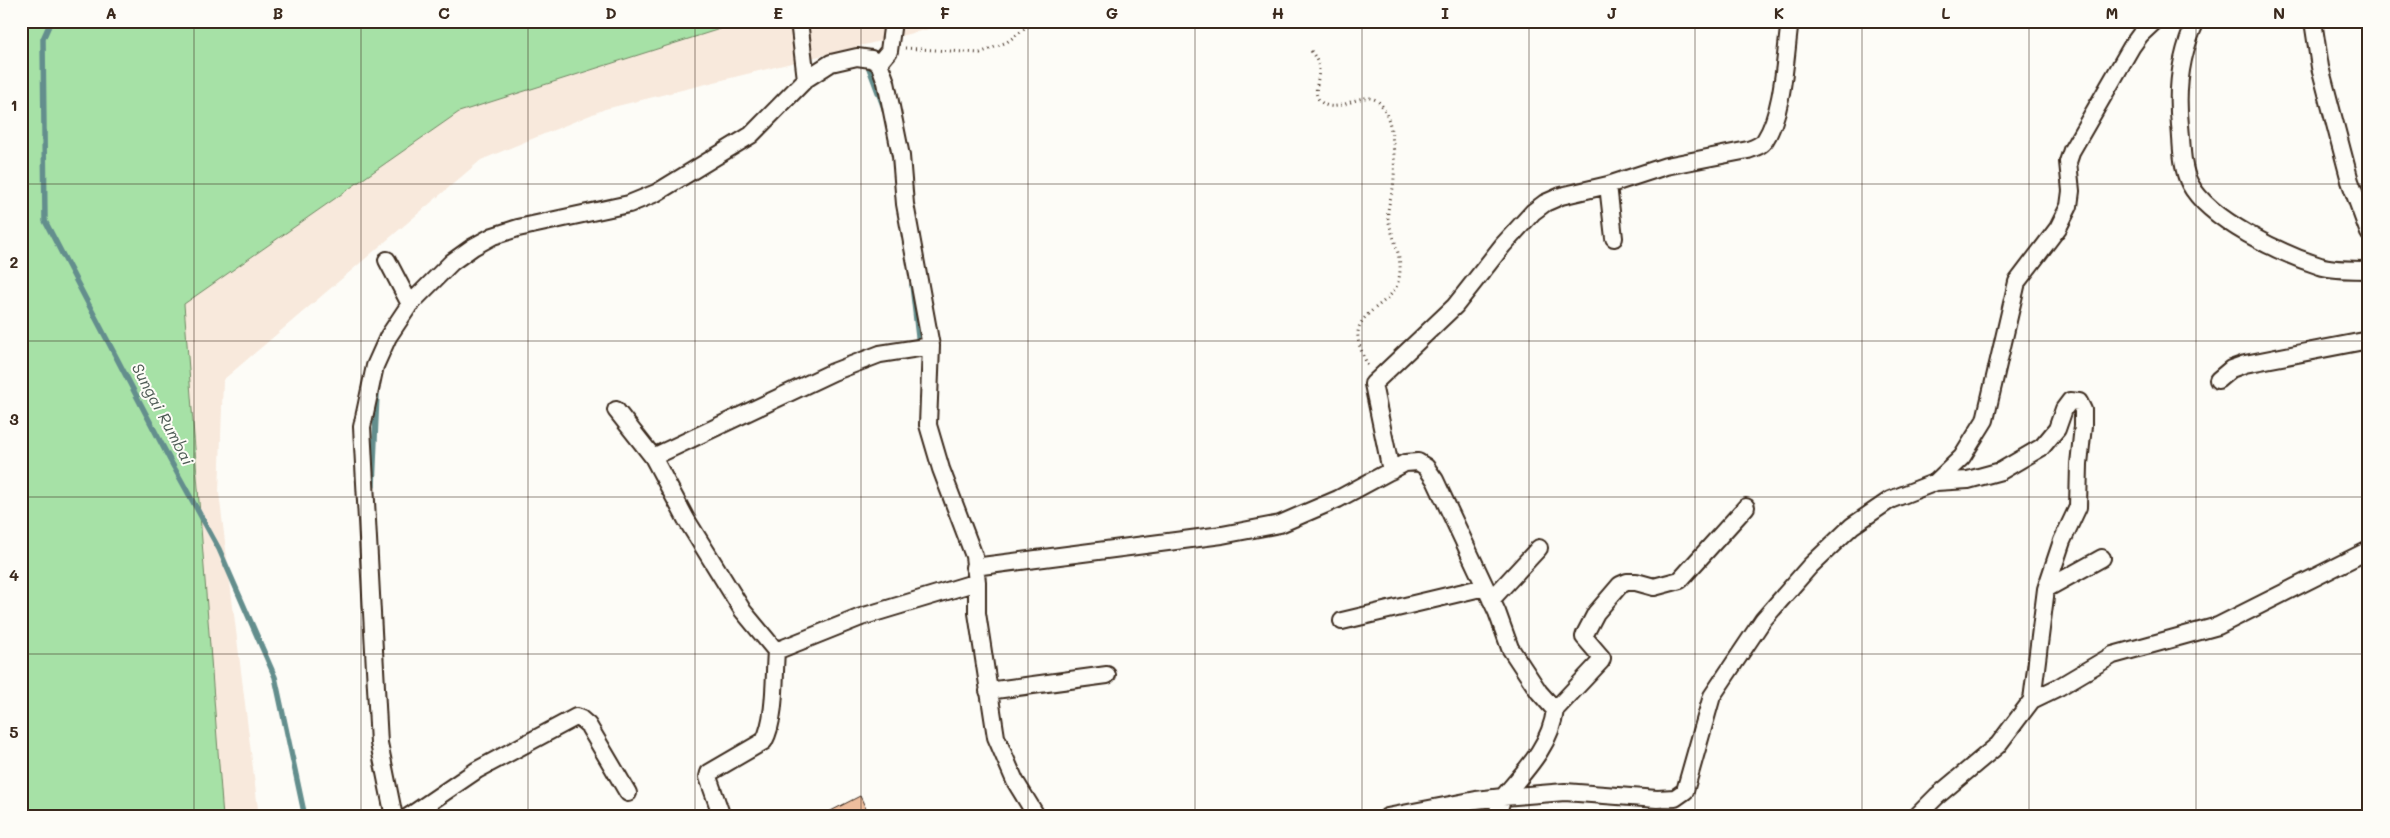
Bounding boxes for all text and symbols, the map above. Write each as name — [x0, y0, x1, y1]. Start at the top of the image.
text: A — [105, 2, 117, 23]
text: B — [273, 2, 283, 23]
text: C — [438, 2, 450, 23]
text: D — [605, 2, 617, 23]
text: E — [773, 2, 783, 23]
text: F — [940, 2, 950, 23]
text: G — [1106, 2, 1118, 23]
text: H — [1272, 2, 1284, 23]
text: I — [1441, 2, 1449, 23]
text: J — [1607, 2, 1617, 23]
text: K — [1774, 2, 1784, 23]
text: L — [1941, 2, 1951, 23]
text: M — [2106, 2, 2118, 23]
text: N — [2273, 2, 2285, 23]
text: 1 — [10, 94, 18, 115]
text: 2 — [10, 251, 19, 272]
water label: Sungai Rumbai — [128, 359, 199, 469]
text: 3 — [9, 408, 19, 429]
text: 4 — [9, 564, 19, 585]
text: 5 — [9, 721, 19, 742]

